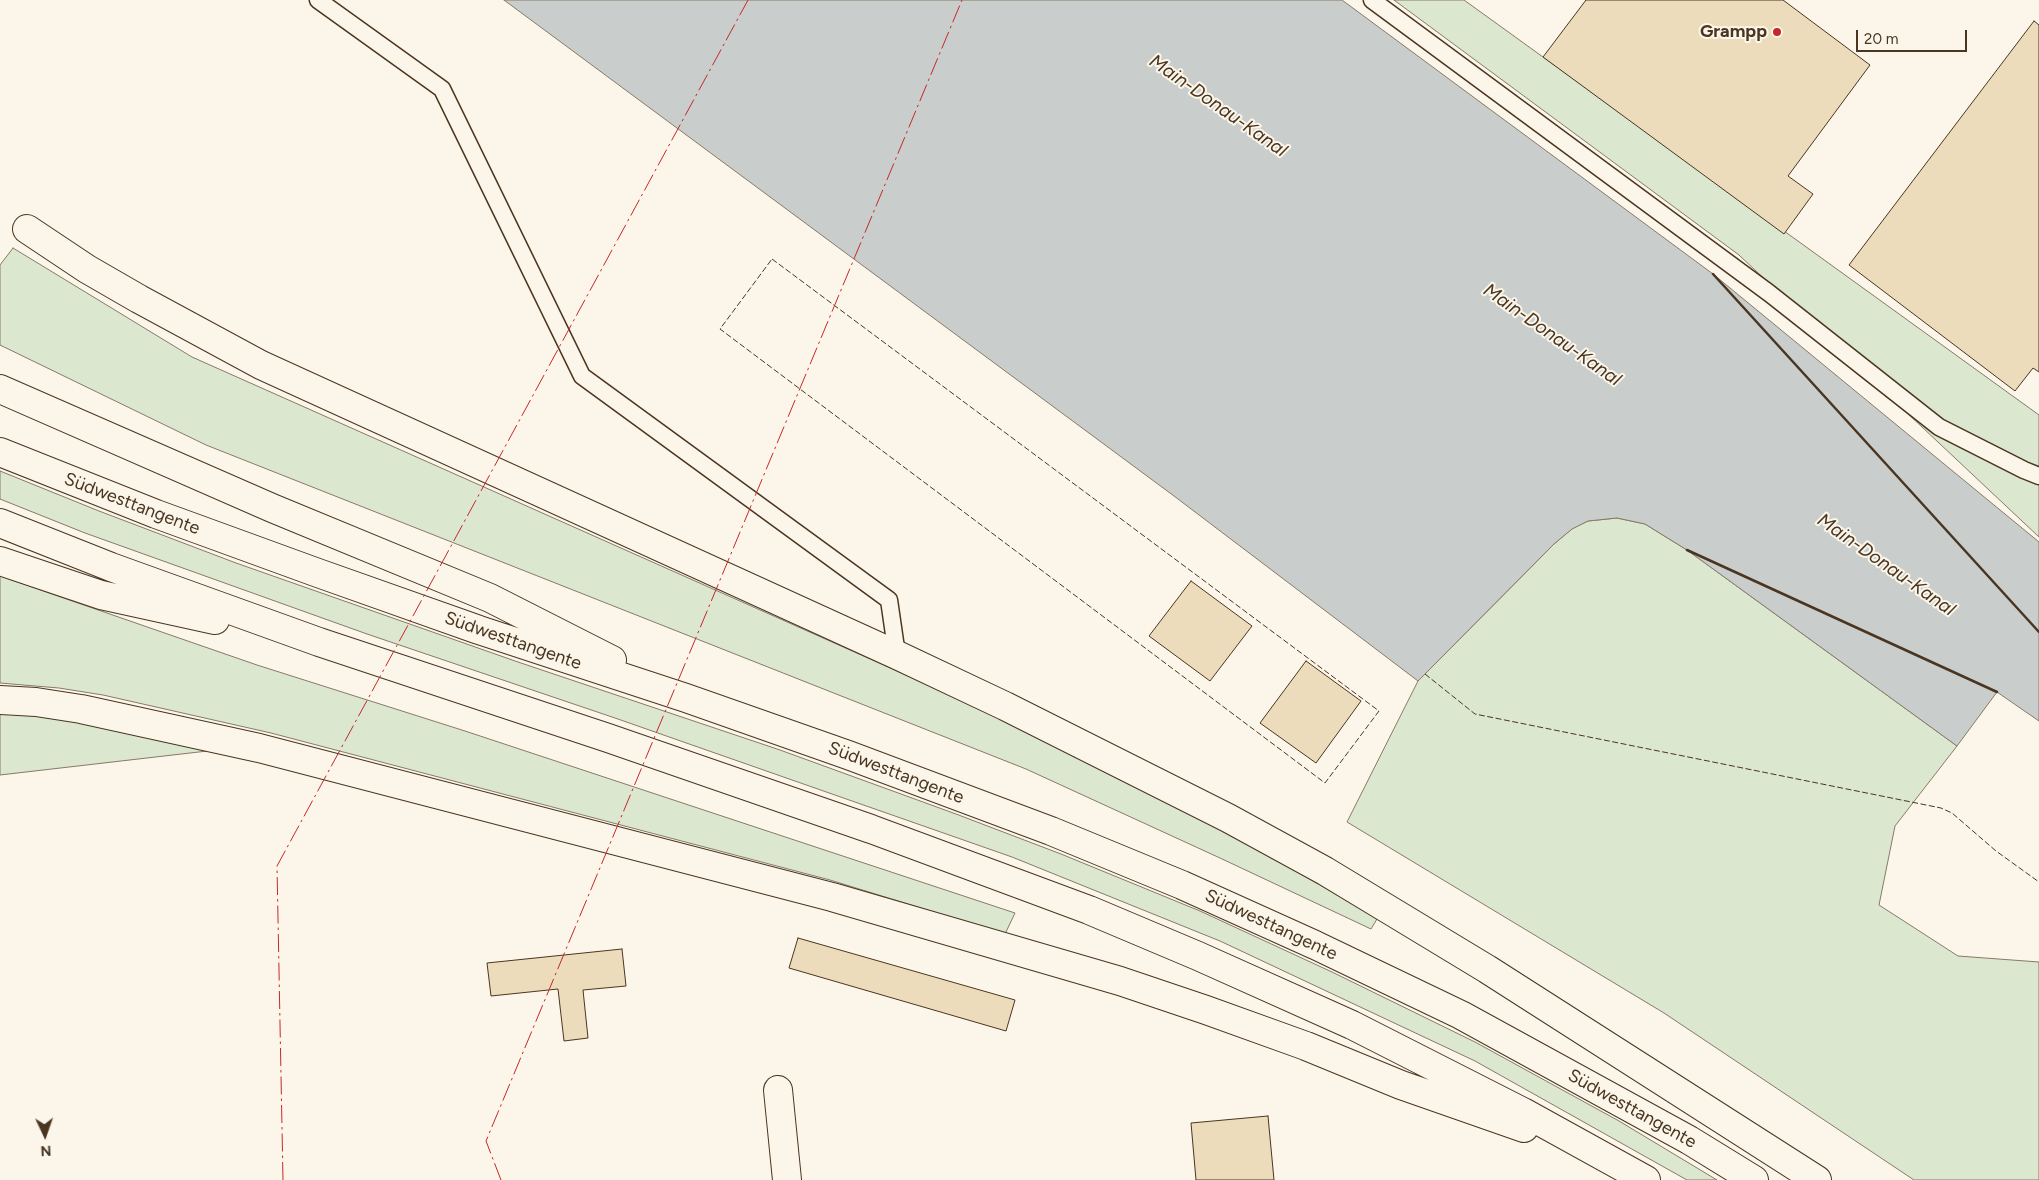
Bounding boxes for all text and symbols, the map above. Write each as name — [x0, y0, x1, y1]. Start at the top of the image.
scale bar — [1859, 20, 1970, 52]
place label: Grampp — [1700, 21, 1767, 43]
marker: Grampp — [1771, 26, 1783, 38]
text: 20 m — [1864, 30, 1898, 48]
water label: Main-Donau-Kanal — [1145, 50, 1291, 162]
water label: Main-Donau-Kanal — [1479, 279, 1625, 391]
street label: Südwesttangente — [61, 468, 203, 540]
water label: Main-Donau-Kanal — [1813, 509, 1959, 621]
street label: Südwesttangente — [442, 607, 584, 675]
street label: Südwesttangente — [825, 737, 967, 809]
street label: Südwesttangente — [1201, 885, 1341, 965]
street label: Südwesttangente — [1564, 1065, 1700, 1153]
north arrow — [20, 1110, 70, 1160]
text: N — [40, 1142, 52, 1159]

